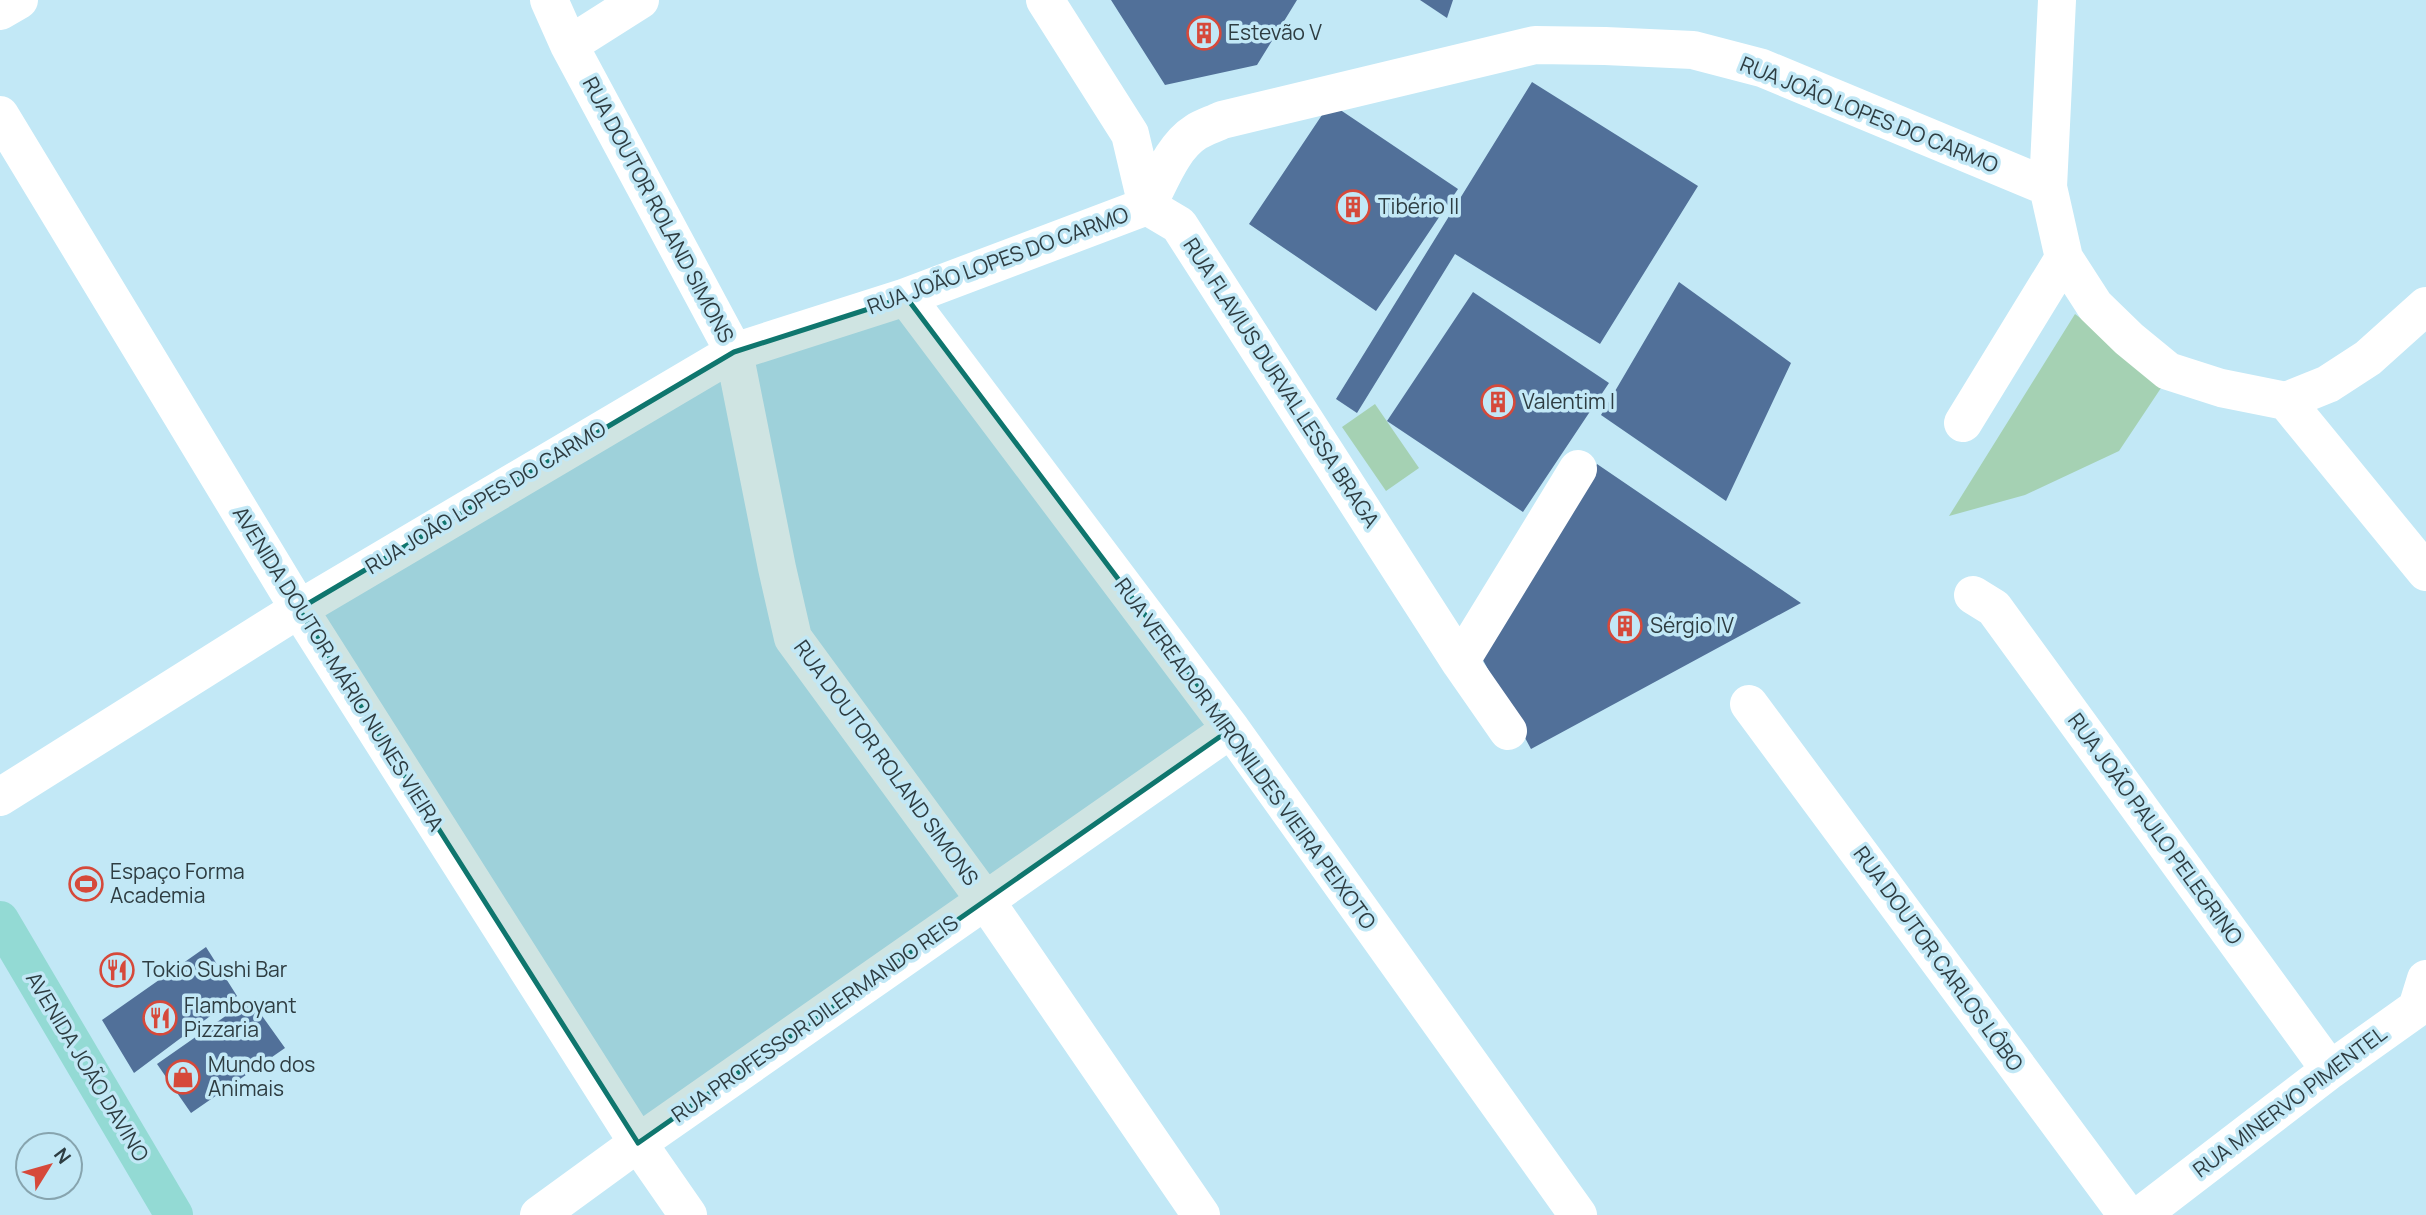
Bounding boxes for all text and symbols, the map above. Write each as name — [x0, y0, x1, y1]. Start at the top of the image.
building icon: Estevão V — [1185, 14, 1223, 52]
place label: Estevão V — [1228, 18, 1322, 46]
street label: RUA JOÃO LOPES DO CARMO — [1736, 49, 2003, 179]
street label: RUA DOUTOR ROLAND SIMONS — [577, 72, 741, 347]
building icon: Tibério II — [1334, 188, 1372, 226]
place label: Tibério II — [1378, 192, 1459, 220]
street label: RUA JOÃO LOPES DO CARMO — [863, 200, 1132, 320]
street label: RUA FLAVIUS DURVAL LESSA BRAGA — [1178, 232, 1386, 533]
building icon: Valentim I — [1479, 383, 1517, 421]
place label: Valentim I — [1522, 387, 1615, 415]
street label: RUA JOÃO LOPES DO CARMO — [360, 414, 611, 580]
street label: AVENIDA DOUTOR MÁRIO NUNES VIEIRA — [227, 501, 451, 836]
street label: RUA VEREADOR MIRONILDES VIEIRA PEIXOTO — [1109, 572, 1383, 935]
building icon: Sérgio IV — [1606, 607, 1644, 645]
place label: Sérgio IV — [1650, 611, 1734, 639]
street label: RUA DOUTOR ROLAND SIMONS — [788, 634, 986, 891]
street label: RUA JOÃO PAULO PELEGRINO — [2062, 707, 2249, 950]
street label: RUA DOUTOR CARLOS LÔBO — [1848, 840, 2030, 1076]
place label: Espaço Forma Academia — [110, 857, 245, 909]
sports icon: Espaço Forma Academia — [67, 865, 105, 903]
street label: RUA PROFESSOR DILERMANDO REIS — [666, 908, 963, 1128]
restaurant icon: Tokio Sushi Bar — [98, 951, 136, 989]
place label: Tokio Sushi Bar — [142, 955, 288, 983]
street label: AVENIDA JOÃO DAVINO — [20, 968, 154, 1166]
place label: Flamboyant Pizzaria — [184, 991, 297, 1043]
restaurant icon: Flamboyant Pizzaria — [141, 999, 179, 1037]
street label: RUA MINERVO PIMENTEL — [2187, 1019, 2392, 1183]
place label: Mundo dos Animais — [208, 1050, 315, 1102]
shop icon: Mundo dos Animais — [164, 1058, 202, 1096]
north arrow — [14, 1131, 84, 1201]

